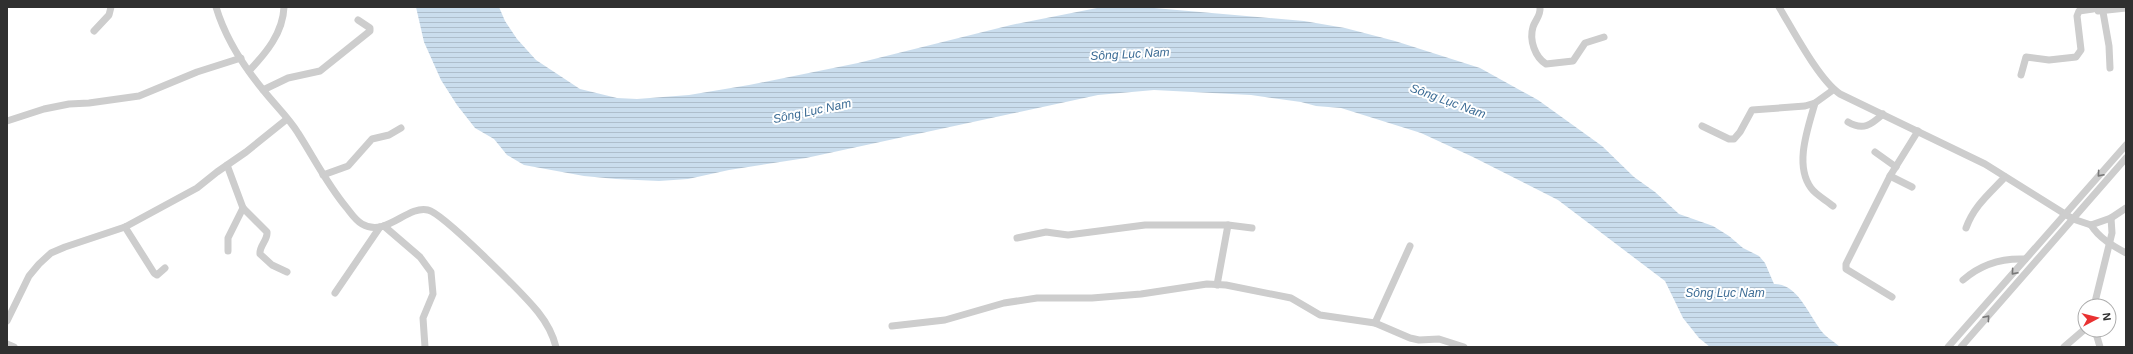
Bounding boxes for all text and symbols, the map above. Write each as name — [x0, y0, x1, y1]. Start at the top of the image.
water label: Sông Lục Nam — [1090, 45, 1170, 63]
water label: Sông Lục Nam — [1408, 81, 1488, 121]
water label: Sông Lục Nam — [772, 96, 852, 126]
one-way arrow — [2098, 170, 2105, 177]
one-way arrow — [2012, 267, 2019, 274]
water label: Sông Lục Nam — [1685, 286, 1765, 300]
north arrow — [2077, 298, 2117, 338]
text: N — [2100, 312, 2113, 322]
one-way arrow — [1982, 315, 1989, 322]

